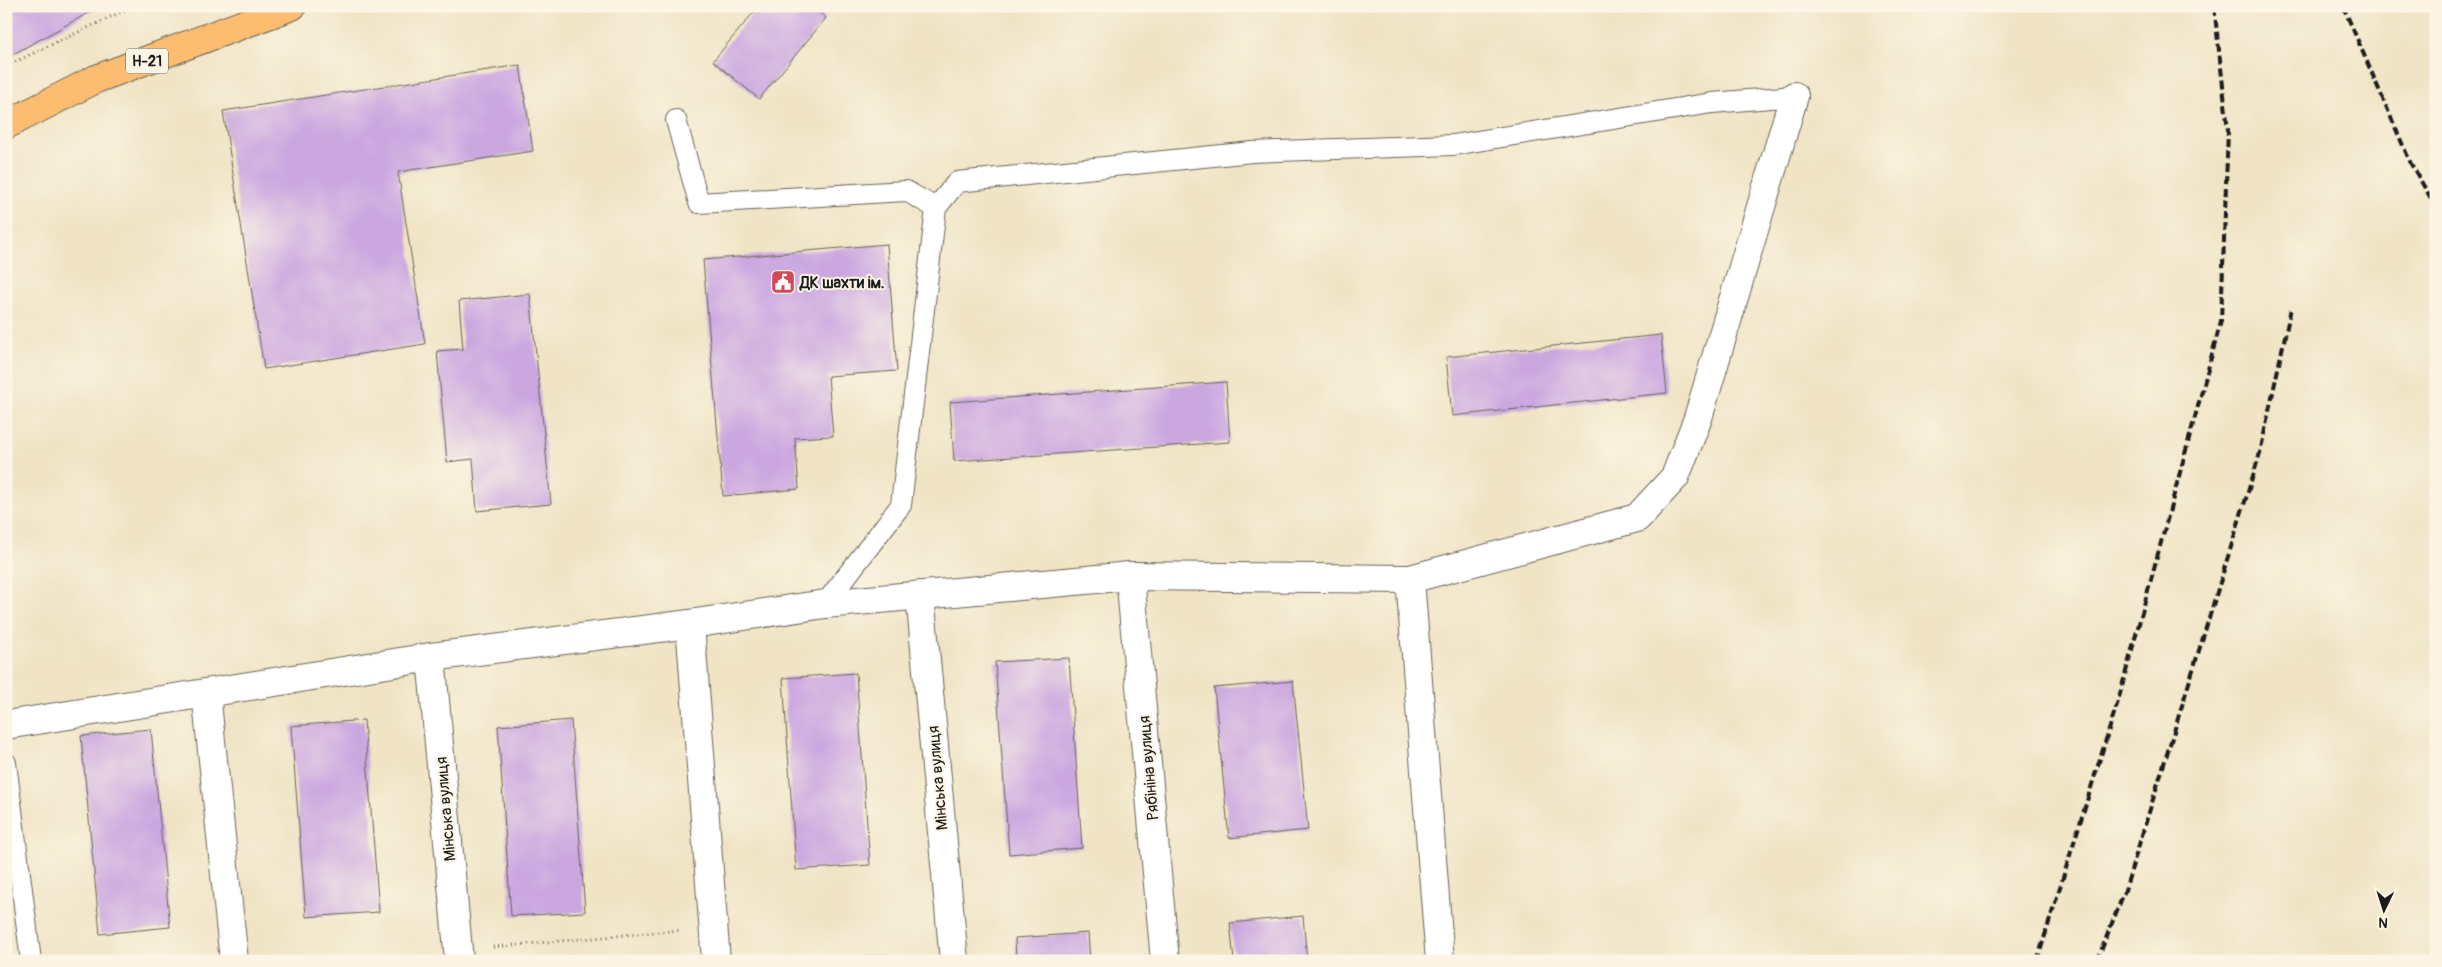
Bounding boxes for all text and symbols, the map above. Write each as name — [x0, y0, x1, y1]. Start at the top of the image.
road number: Н-21 — [126, 48, 168, 74]
public building icon: ДК шахти ім. — [770, 269, 796, 295]
place label: ДК шахти ім. — [799, 273, 885, 293]
street label: Рябініна вулиця — [1134, 715, 1164, 821]
street label: Мінська вулиця — [923, 725, 953, 831]
street label: Мінська вулиця — [431, 756, 461, 862]
north arrow — [2360, 884, 2410, 934]
text: N — [2378, 914, 2388, 931]

